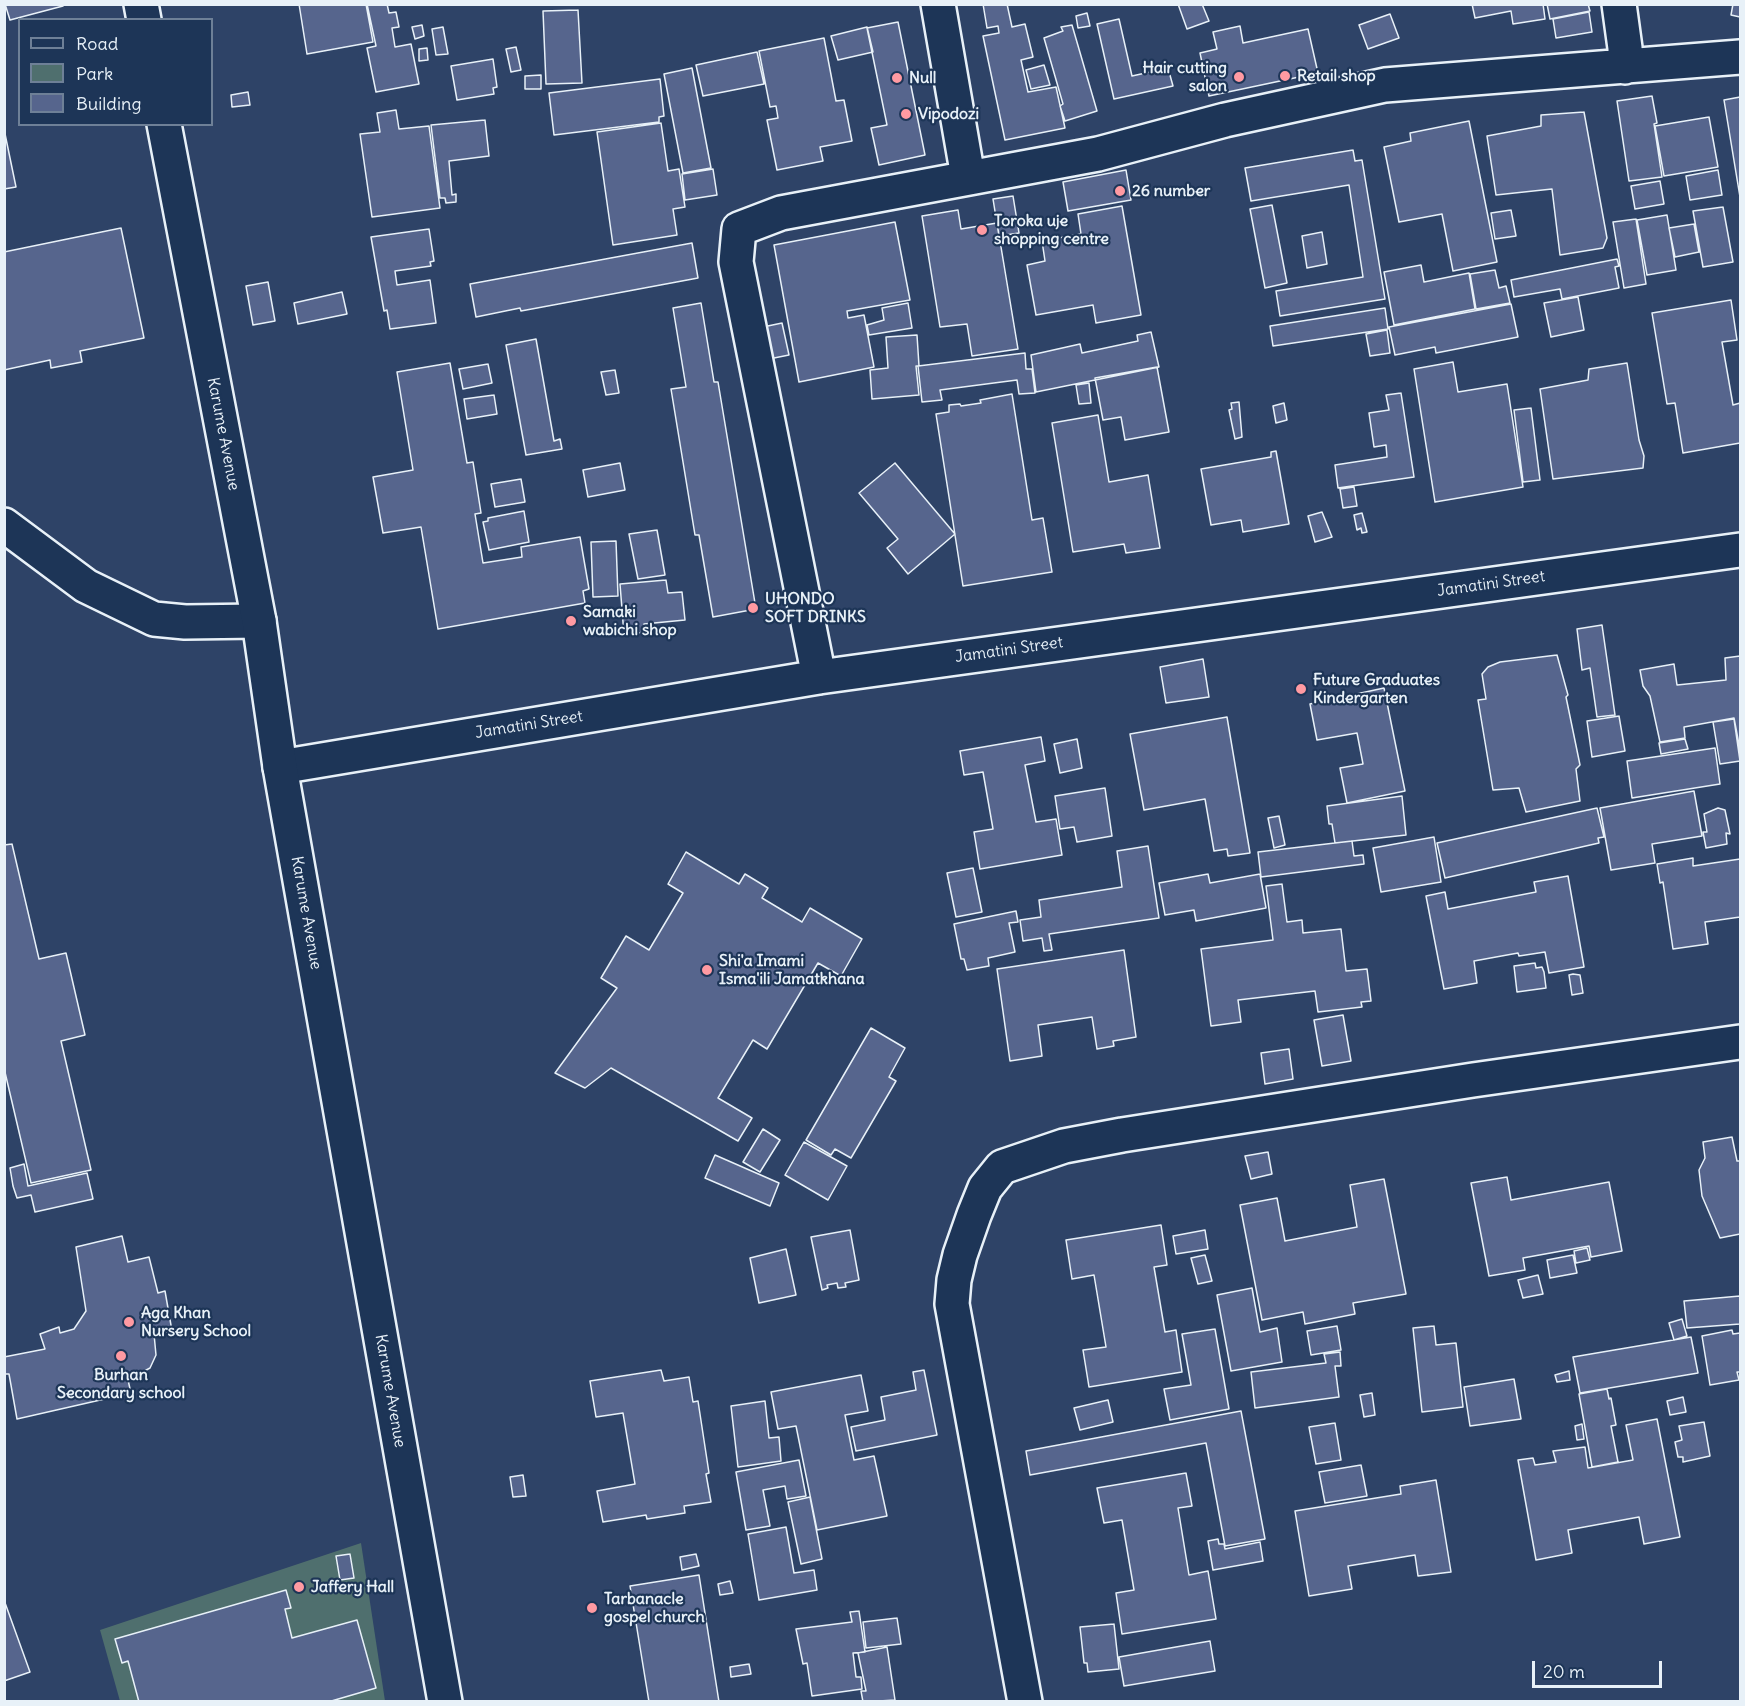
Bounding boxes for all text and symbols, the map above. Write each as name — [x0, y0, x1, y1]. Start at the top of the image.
legend — [18, 18, 213, 126]
text: Road — [76, 32, 118, 55]
place label: Hair cutting salon — [1142, 58, 1227, 96]
text: Park — [76, 62, 113, 85]
place label: Retail shop — [1297, 66, 1376, 86]
place label: Null — [909, 68, 936, 88]
marker: Retail shop — [1278, 69, 1292, 83]
marker: Hair cutting salon — [1232, 70, 1246, 84]
marker: Null — [890, 71, 904, 85]
text: Building — [76, 92, 141, 115]
place label: Vipodozi — [918, 104, 979, 124]
marker: Vipodozi — [899, 107, 913, 121]
place label: 26 number — [1132, 181, 1210, 201]
marker: 26 number — [1113, 184, 1127, 198]
place label: Toroka uje shopping centre — [994, 211, 1109, 249]
marker: Toroka uje shopping centre — [975, 223, 989, 237]
street label: Karume Avenue — [203, 376, 243, 492]
street label: Jamatini Street — [1436, 567, 1546, 601]
place label: UHONDO SOFT DRINKS — [765, 589, 866, 627]
marker: UHONDO SOFT DRINKS — [746, 601, 760, 615]
place label: Samaki wabichi shop — [583, 602, 677, 640]
marker: Samaki wabichi shop — [564, 614, 578, 628]
street label: Jamatini Street — [954, 633, 1064, 667]
place label: Future Graduates Kindergarten — [1313, 670, 1440, 708]
marker: Future Graduates Kindergarten — [1294, 682, 1308, 696]
street label: Jamatini Street — [474, 707, 584, 743]
street label: Karume Avenue — [287, 855, 325, 971]
place label: Shi'a Imami Isma'ili Jamatkhana — [719, 951, 865, 989]
marker: Shi'a Imami Isma'ili Jamatkhana — [700, 963, 714, 977]
place label: Aga Khan Nursery School — [141, 1303, 251, 1341]
marker: Aga Khan Nursery School — [122, 1315, 136, 1329]
street label: Karume Avenue — [371, 1333, 409, 1449]
marker: Burhan Secondary school — [114, 1349, 128, 1363]
place label: Burhan Secondary school — [57, 1365, 185, 1403]
place label: Jaffery Hall — [311, 1577, 394, 1597]
marker: Jaffery Hall — [292, 1580, 306, 1594]
place label: Tarbanacle gospel church — [604, 1589, 705, 1627]
marker: Tarbanacle gospel church — [585, 1601, 599, 1615]
scale bar — [1535, 1649, 1666, 1687]
text: 20 m — [1543, 1660, 1585, 1683]

